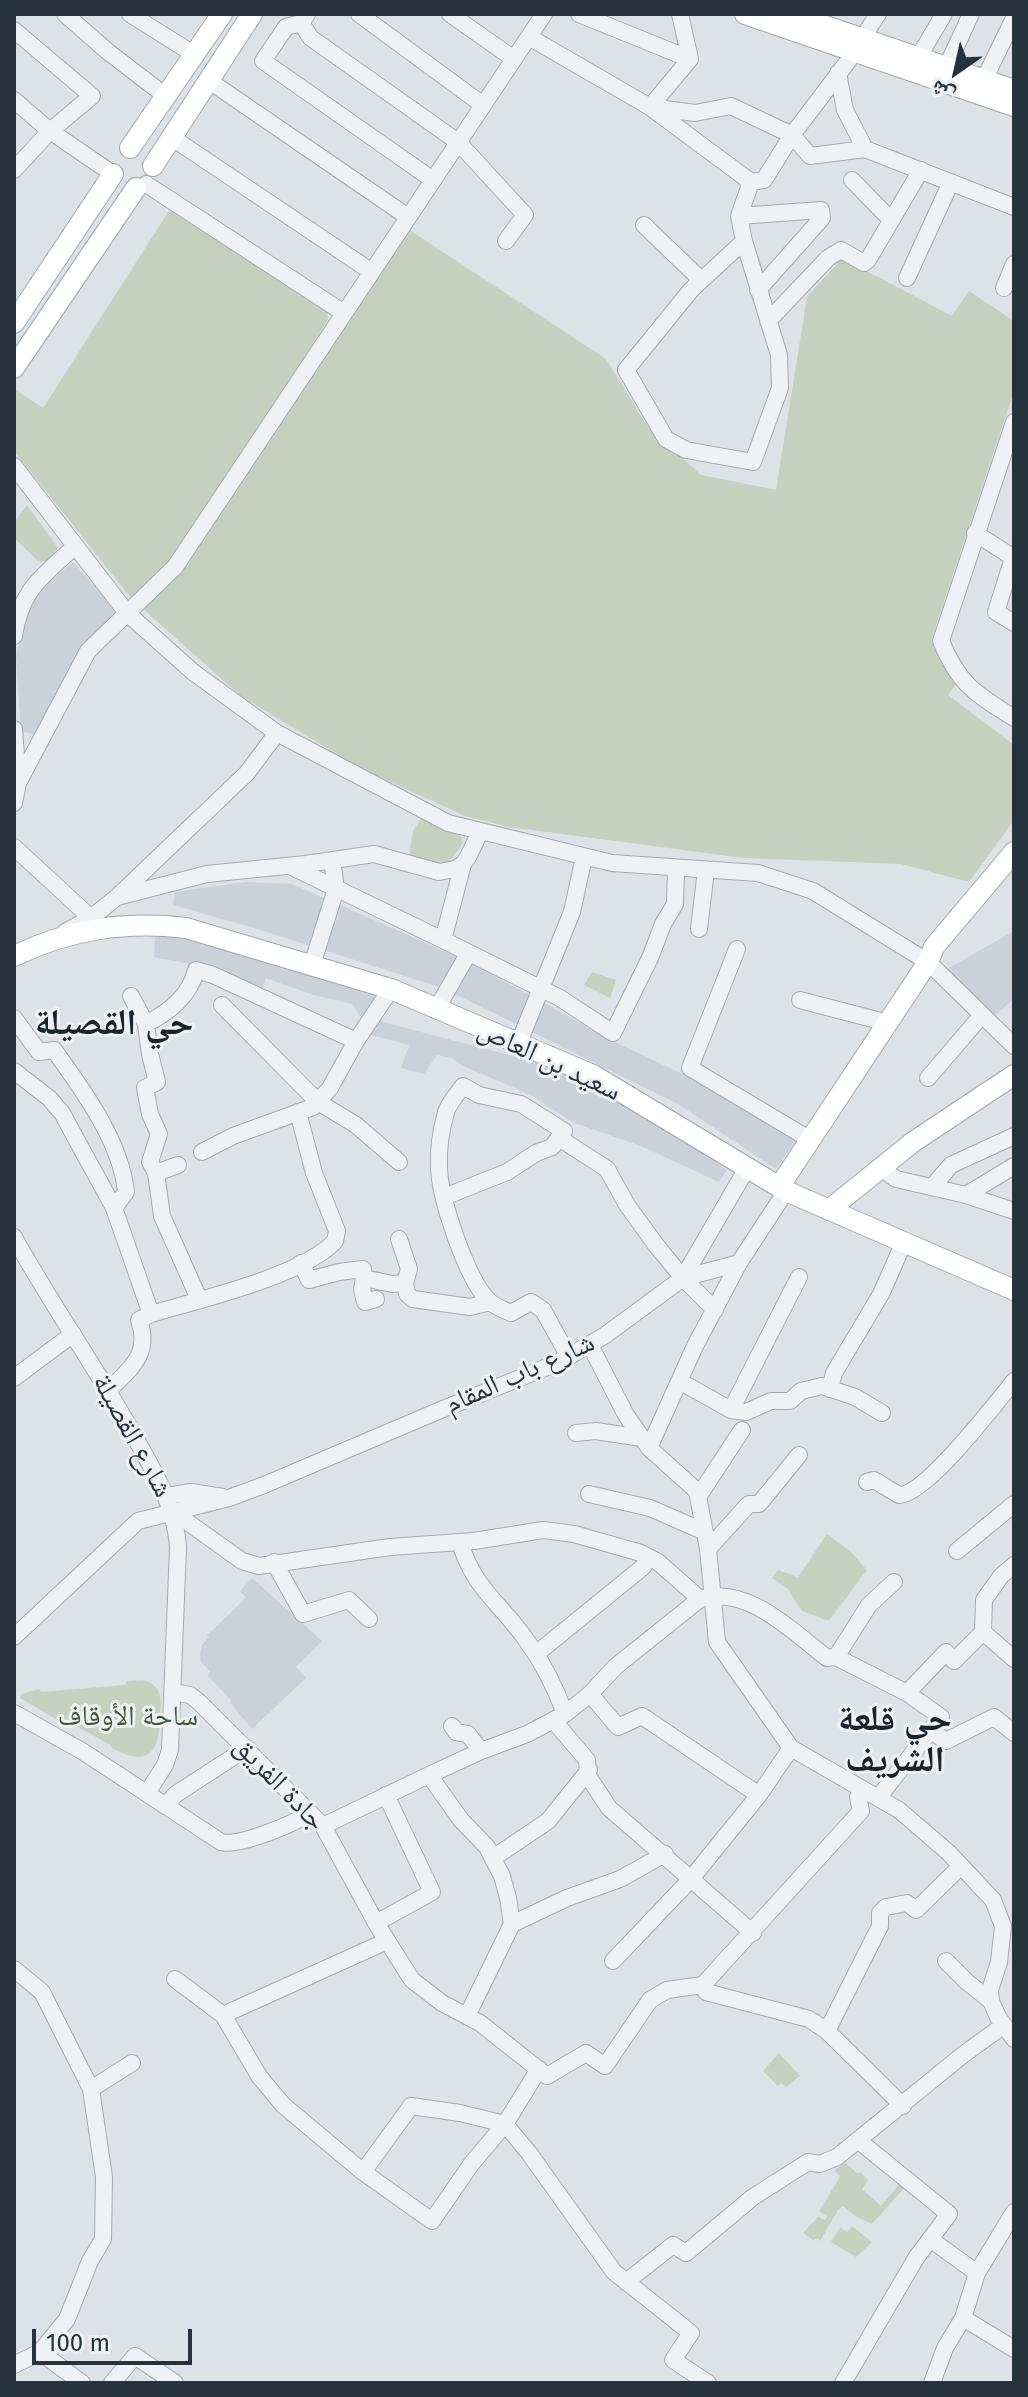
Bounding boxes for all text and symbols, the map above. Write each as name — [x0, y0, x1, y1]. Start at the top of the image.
north arrow — [916, 32, 996, 112]
text: ش — [925, 75, 960, 110]
district label: حي القصيلة — [35, 1002, 193, 1046]
street label: سعيد بن العاص — [472, 1013, 626, 1109]
street label: شارع باب المقام — [440, 1326, 600, 1422]
street label: شارع القصيلة — [84, 1369, 180, 1503]
district label: حي قلعة الشريف — [838, 1698, 952, 1783]
park label: ساحة الأوقاف — [58, 1700, 198, 1734]
street label: جادة الفريق — [226, 1730, 332, 1838]
scale bar — [36, 2313, 196, 2363]
text: 100 m — [46, 2329, 110, 2357]

